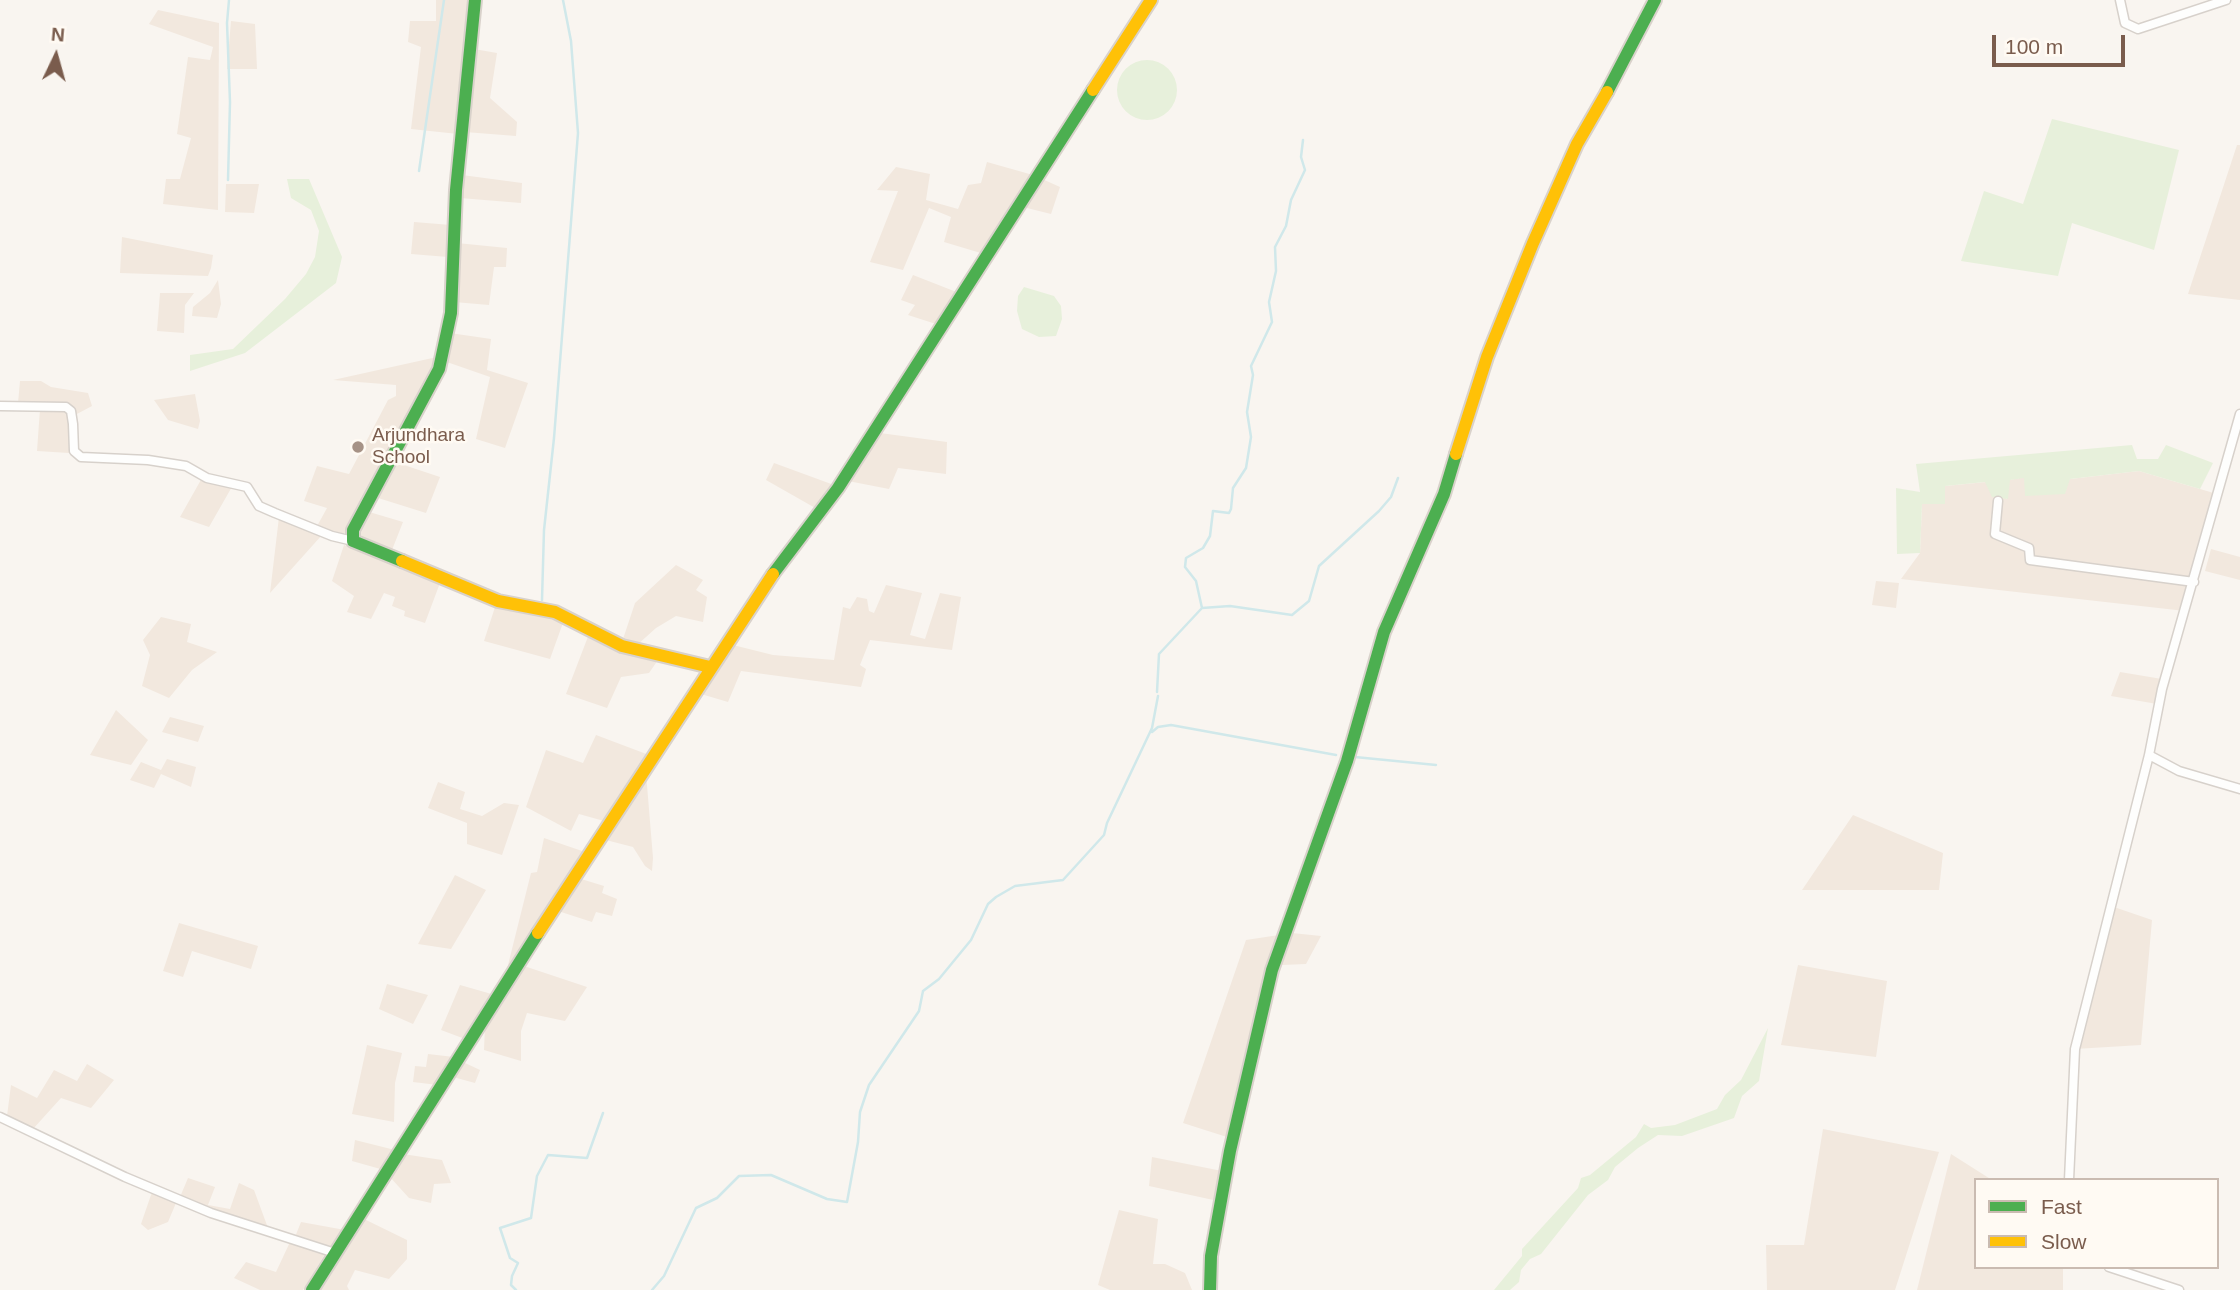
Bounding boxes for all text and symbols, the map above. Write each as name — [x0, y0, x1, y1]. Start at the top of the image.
north arrow — [21, 21, 91, 91]
scale bar — [1995, 21, 2128, 65]
text: N — [50, 24, 66, 46]
text: 100 m — [2005, 35, 2063, 58]
place label: Arjundhara School — [372, 425, 465, 469]
marker: Arjundhara School — [350, 439, 366, 455]
legend — [1974, 1178, 2219, 1269]
text: Fast — [2041, 1195, 2082, 1218]
text: Slow — [2041, 1230, 2087, 1253]

